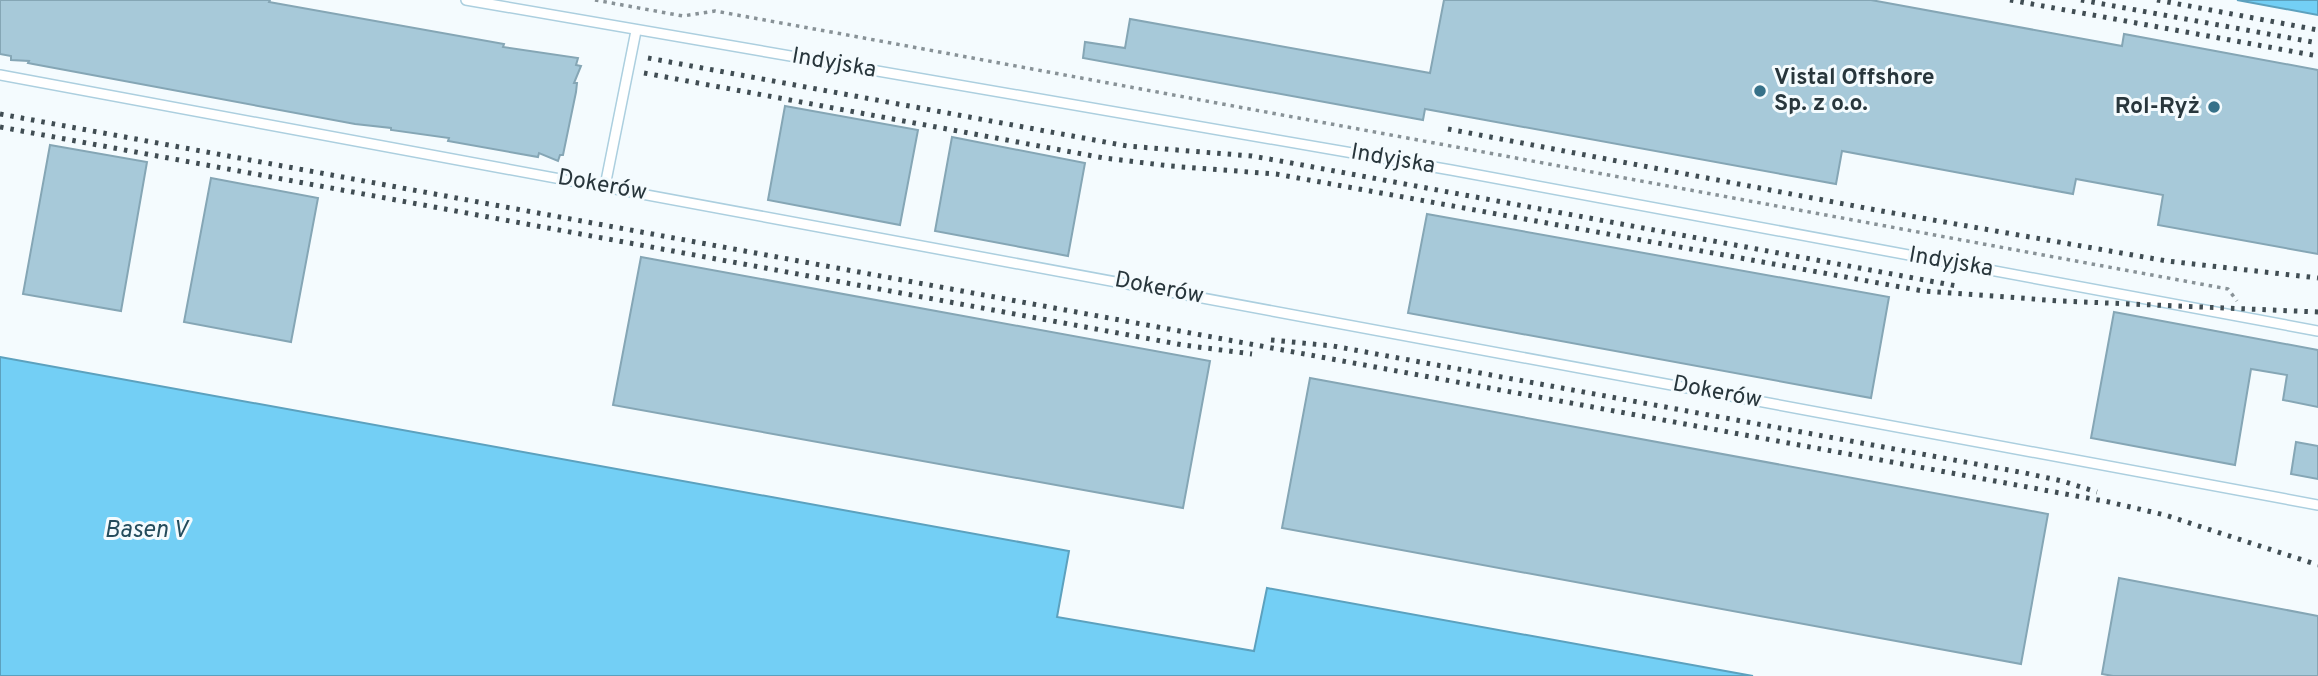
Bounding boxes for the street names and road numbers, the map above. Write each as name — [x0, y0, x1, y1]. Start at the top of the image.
street label: Indyjska — [790, 42, 878, 86]
street label: Indyjska — [1349, 138, 1437, 182]
street label: Dokerów — [555, 164, 649, 208]
street label: Indyjska — [1907, 241, 1995, 285]
street label: Dokerów — [1112, 266, 1206, 312]
street label: Dokerów — [1670, 370, 1764, 416]

